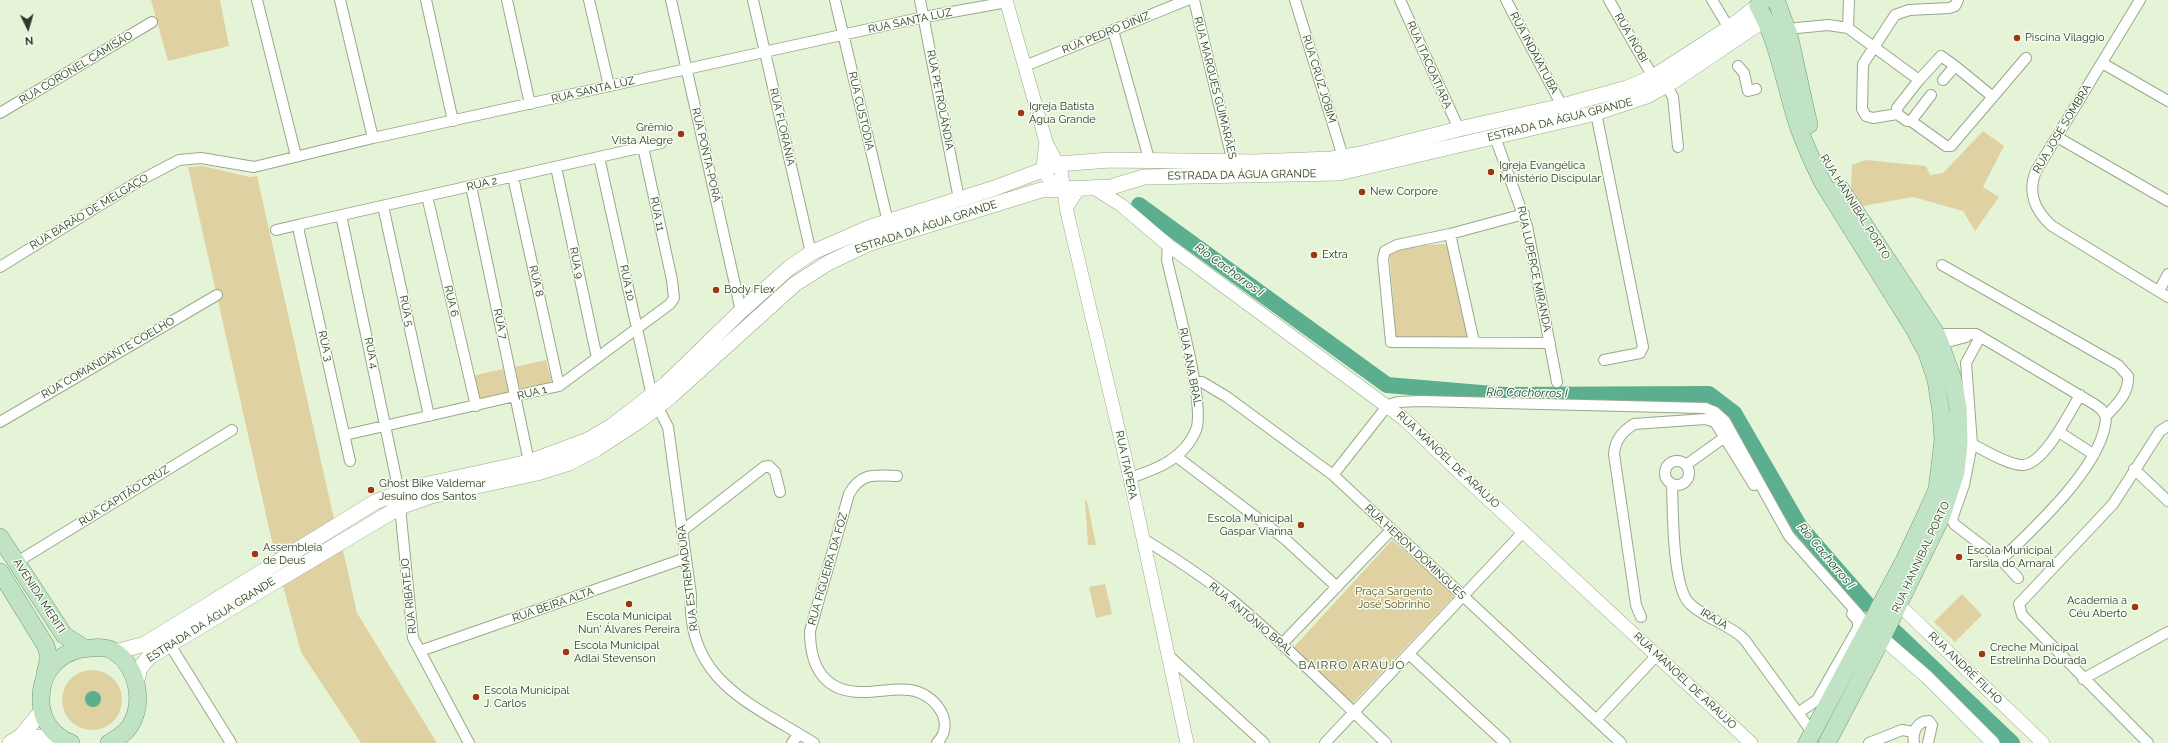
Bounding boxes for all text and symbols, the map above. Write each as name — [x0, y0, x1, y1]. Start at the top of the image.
street label: RUA SANTA LUZ — [867, 6, 953, 36]
north arrow — [8, 8, 48, 48]
street label: RUA PEDRO DINIZ — [1060, 9, 1152, 57]
street label: RUA INDAIATUBA — [1507, 10, 1561, 96]
street label: RUA INOBI — [1612, 11, 1650, 65]
street label: RUA MARQUES GUIMARÃES — [1191, 15, 1239, 161]
street label: RUA ITACOATIARA — [1404, 19, 1454, 111]
street label: RUA CORONEL CAMISÃO — [17, 29, 135, 107]
place label: Piscina Vilaggio — [2025, 31, 2105, 45]
street label: RUA CRUZ JOBIM — [1299, 33, 1339, 125]
marker: Piscina Vilaggio — [2012, 33, 2022, 43]
street label: RUA PETROLÂNDIA — [924, 49, 956, 151]
street label: RUA CUSTÓDIA — [845, 70, 877, 152]
street label: RUA SANTA LUZ — [550, 74, 636, 106]
street label: RUA JOSÉ SOMBRA — [2030, 82, 2094, 176]
street label: RUA FLORÂNIA — [767, 87, 797, 167]
street label: ESTRADA DA ÁGUA GRANDE — [1486, 96, 1634, 144]
place label: Igreja Batista Água Grande — [1029, 100, 1096, 126]
street label: RUA PONTA-PORÃ — [689, 106, 723, 204]
marker: Igreja Batista Água Grande — [1016, 108, 1026, 118]
place label: Grêmio Vista Alegre — [612, 121, 673, 147]
marker: Grêmio Vista Alegre — [676, 129, 686, 139]
street label: RUA HANNIBAL PORTO — [1817, 152, 1893, 262]
place label: Igreja Evangélica Ministério Discipular — [1499, 159, 1601, 185]
street label: ESTRADA DA ÁGUA GRANDE — [1167, 167, 1317, 183]
marker: Igreja Evangélica Ministério Discipular — [1486, 167, 1496, 177]
street label: RUA BARÃO DE MELGAÇO — [27, 171, 151, 253]
street label: RUA 2 — [465, 174, 499, 194]
place label: New Corpore — [1370, 185, 1438, 199]
marker: New Corpore — [1357, 187, 1367, 197]
street label: RUA 11 — [647, 196, 667, 232]
street label: ESTRADA DA ÁGUA GRANDE — [853, 198, 999, 256]
street label: RUA LUPERCE MIRANDA — [1514, 205, 1554, 333]
water label: Rio Cachorros I — [1192, 240, 1266, 300]
street label: RUA 9 — [566, 246, 586, 280]
place label: Extra — [1322, 248, 1348, 262]
marker: Extra — [1309, 250, 1319, 260]
street label: RUA 8 — [526, 264, 546, 298]
street label: RUA 10 — [617, 264, 637, 302]
place label: Body Flex — [724, 283, 775, 297]
street label: RUA 6 — [441, 284, 461, 318]
marker: Body Flex — [711, 285, 721, 295]
street label: RUA 5 — [396, 294, 416, 328]
street label: RUA 7 — [490, 307, 510, 341]
street label: RUA COMANDANTE COELHO — [39, 314, 177, 402]
street label: RUA ANA BRAL — [1176, 327, 1204, 407]
street label: RUA 3 — [315, 329, 335, 363]
street label: RUA 4 — [361, 336, 381, 370]
street label: RUA 1 — [516, 383, 548, 403]
water label: Rio Cachorros I — [1486, 385, 1568, 401]
street label: RUA MANOEL DE ARAÚJO — [1394, 409, 1502, 511]
street label: RUA ITAPERA — [1112, 430, 1140, 500]
street label: RUA CAPITÃO CRUZ — [76, 463, 172, 529]
place label: Ghost Bike Valdemar Jesuino dos Santos — [379, 477, 485, 503]
marker: Ghost Bike Valdemar Jesuino dos Santos — [366, 485, 376, 495]
street label: RUA HANNIBAL PORTO — [1889, 499, 1953, 615]
street label: RUA HERON DOMINGUES — [1362, 502, 1468, 602]
street label: RUA FIGUEIRA DA FOZ — [806, 511, 850, 627]
place label: Escola Municipal Gaspar Vianna — [1207, 512, 1293, 538]
marker: Escola Municipal Gaspar Vianna — [1296, 520, 1306, 530]
water label: Rio Cachorros I — [1794, 520, 1858, 592]
street label: RUA ESTREMADURA — [675, 524, 701, 632]
place label: Assembleia de Deus — [263, 541, 322, 567]
place label: Escola Municipal Tarsila do Amaral — [1967, 544, 2054, 570]
marker: Assembleia de Deus — [250, 549, 260, 559]
marker: Escola Municipal Tarsila do Amaral — [1954, 552, 1964, 562]
street label: AVENIDA MERITI — [10, 556, 68, 636]
street label: RUA RIBATEJO — [398, 557, 420, 635]
street label: ESTRADA DA ÁGUA GRANDE — [144, 575, 278, 665]
street label: RUA ANTÔNIO BRAL — [1206, 580, 1296, 658]
street label: RUA BEIRA ALTA — [510, 585, 596, 625]
park label: Praça Sargento José Sobrinho — [1355, 585, 1433, 611]
place label: Academia a Céu Aberto — [2067, 594, 2127, 620]
marker: Escola Municipal Nun' Álvares Pereira — [624, 599, 634, 609]
marker: Academia a Céu Aberto — [2130, 602, 2140, 612]
street label: IRAJA — [1698, 606, 1730, 632]
place label: Escola Municipal Nun' Álvares Pereira — [578, 610, 680, 636]
street label: RUA ANDRÉ FILHO — [1925, 629, 2005, 707]
street label: RUA MANOEL DE ARAÚJO — [1631, 630, 1739, 732]
place label: Escola Municipal Adlai Stevenson — [574, 639, 660, 665]
place label: Creche Municipal Estrelinha Dourada — [1990, 641, 2086, 667]
marker: Escola Municipal Adlai Stevenson — [561, 647, 571, 657]
marker: Creche Municipal Estrelinha Dourada — [1977, 649, 1987, 659]
district label: BAIRRO ARAÚJO — [1299, 658, 1405, 672]
place label: Escola Municipal J. Carlos — [484, 684, 570, 710]
marker: Escola Municipal J. Carlos — [471, 692, 481, 702]

